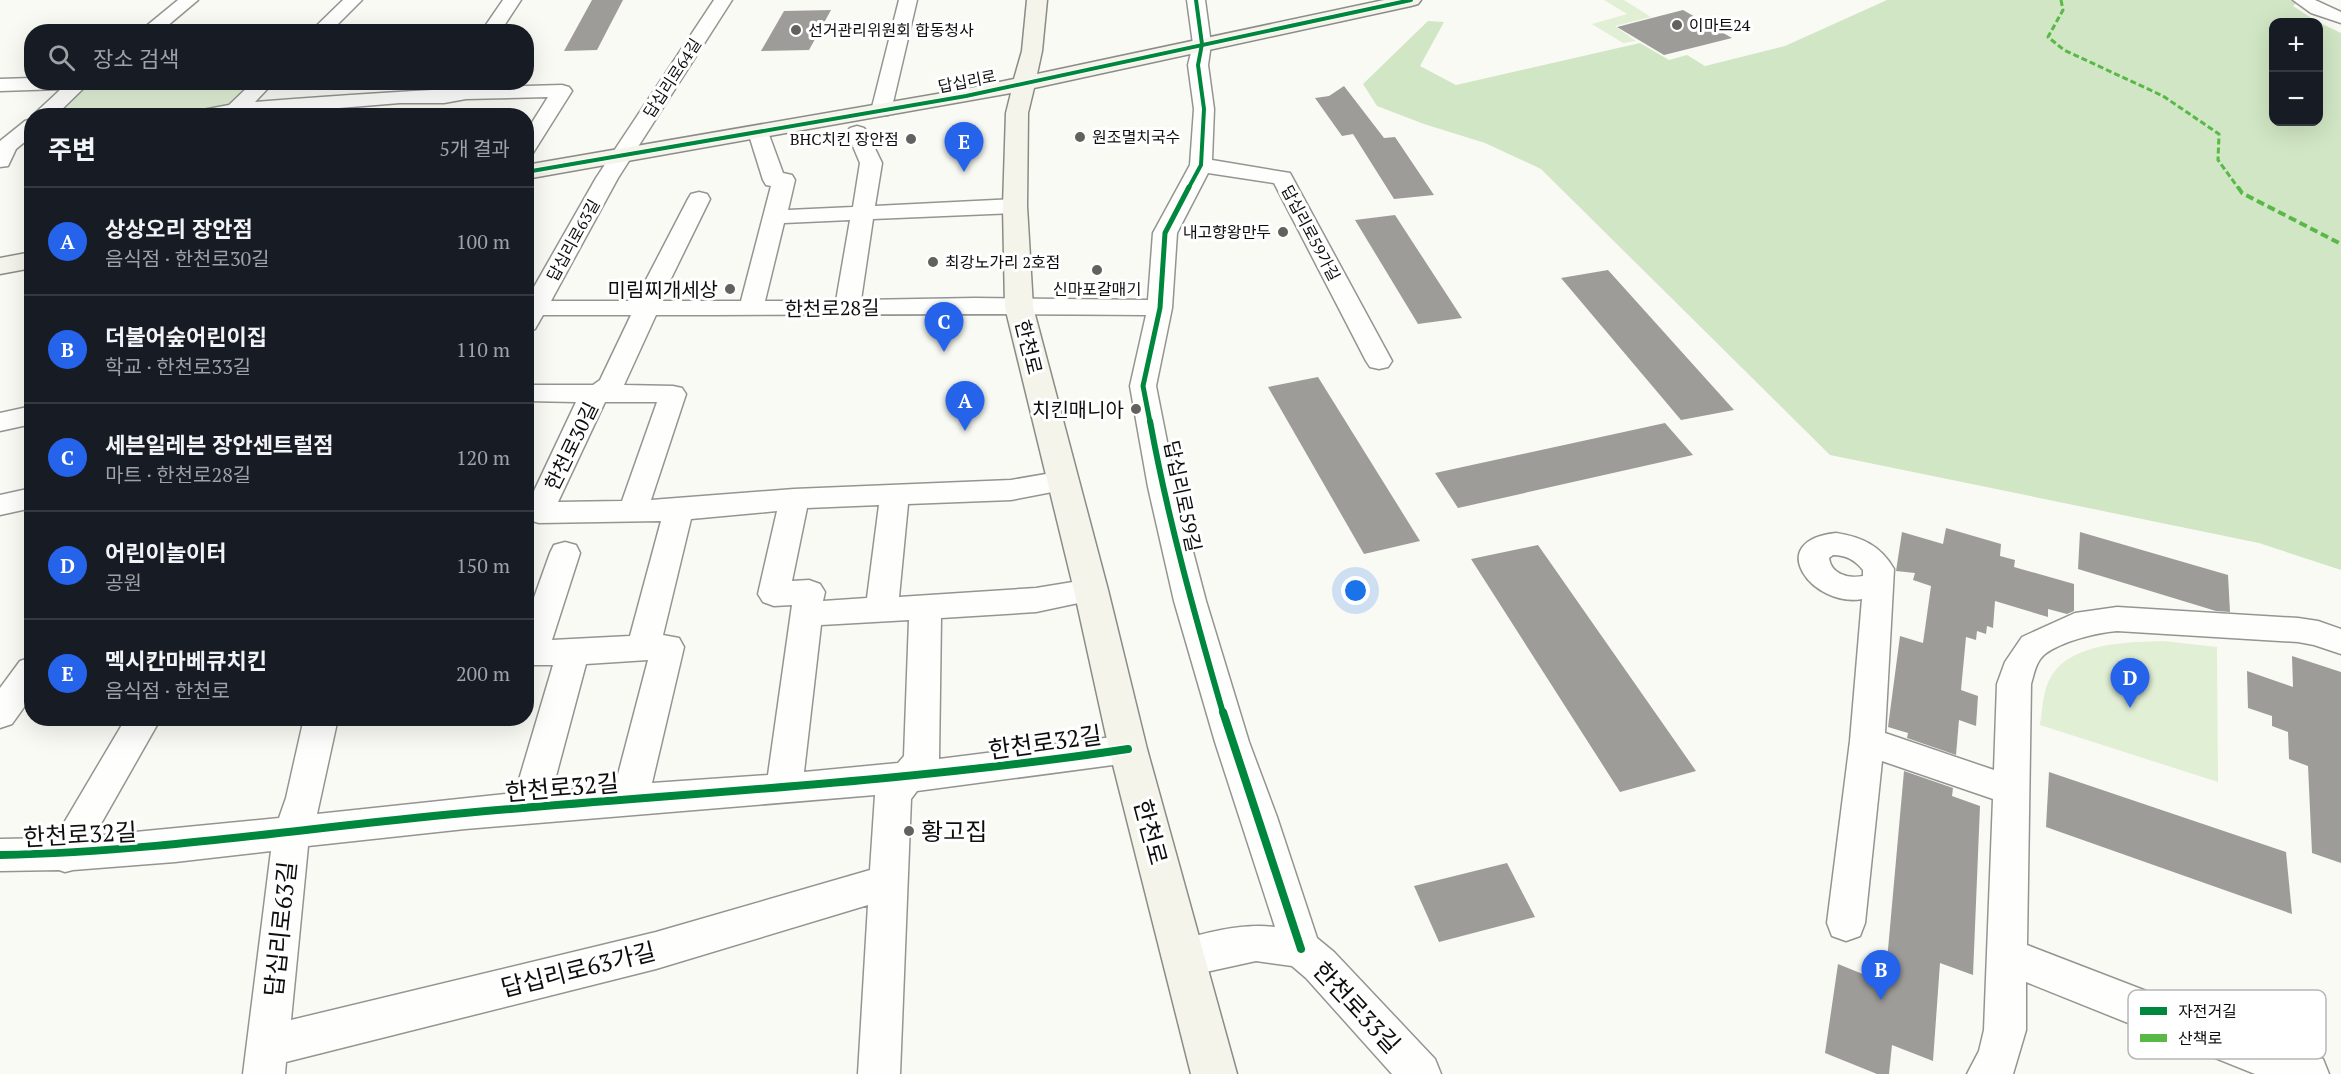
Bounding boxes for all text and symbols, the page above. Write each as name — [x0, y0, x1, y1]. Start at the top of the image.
place label: 이마트24 — [1689, 14, 1751, 36]
marker: 이마트24 — [1670, 18, 1684, 32]
map controls — [2269, 18, 2323, 126]
button: + — [2269, 18, 2323, 72]
place label: 선거관리위원회 합동청사 — [808, 19, 974, 41]
marker: 선거관리위원회 합동청사 — [789, 23, 803, 37]
search box — [24, 24, 534, 90]
street label: 답십리로64길 — [638, 34, 706, 122]
icon: search — [45, 41, 78, 74]
text: 장소 검색 — [93, 44, 179, 73]
street label: 답십리로 — [936, 65, 998, 97]
button: − — [2269, 72, 2323, 126]
pin: E — [944, 122, 984, 172]
place label: 원조멸치국수 — [1092, 126, 1180, 148]
place label: BHC치킨 장안점 — [790, 128, 899, 150]
marker: 원조멸치국수 — [1073, 130, 1087, 144]
text: 주변 — [48, 132, 96, 166]
marker: BHC치킨 장안점 — [904, 132, 918, 146]
text: 5개 결과 — [439, 135, 510, 162]
street label: 답십리로59가길 — [1277, 181, 1345, 285]
street label: 답십리로63길 — [541, 195, 605, 285]
text: 상상오리 장안점 — [105, 214, 253, 243]
place label: 내고향왕만두 — [1183, 221, 1271, 243]
marker: 내고향왕만두 — [1276, 225, 1290, 239]
text: A — [60, 228, 75, 255]
text: 100 m — [456, 228, 510, 255]
text: 음식점 · 한천로30길 — [105, 245, 270, 272]
place label: 최강노가리 2호점 — [945, 251, 1060, 273]
marker: 최강노가리 2호점 — [926, 255, 940, 269]
marker: 신마포갈매기 — [1090, 263, 1104, 277]
place label: 미림찌개세상 — [608, 276, 718, 303]
place label: 신마포갈매기 — [1053, 278, 1141, 300]
marker: 미림찌개세상 — [723, 282, 737, 296]
street label: 한천로28길 — [784, 294, 880, 322]
pin: C — [924, 302, 964, 352]
street label: 한천로 — [1009, 317, 1049, 377]
text: 더불어숲어린이집 — [105, 322, 267, 351]
text: B — [61, 336, 74, 363]
text: 110 m — [456, 336, 510, 363]
text: 학교 · 한천로33길 — [105, 353, 251, 380]
pin: A — [946, 382, 984, 431]
place label: 치킨매니아 — [1032, 396, 1124, 423]
street label: 한천로30길 — [538, 397, 604, 495]
marker: 치킨매니아 — [1129, 402, 1143, 416]
text: 세븐일레븐 장안센트럴점 — [105, 430, 334, 459]
street label: 답십리로59길 — [1158, 438, 1208, 554]
text: C — [61, 444, 74, 471]
text: 120 m — [456, 444, 510, 471]
text: 마트 · 한천로28길 — [105, 461, 251, 488]
text: 어린이놀이터 — [105, 538, 226, 567]
text: D — [60, 552, 75, 579]
text: 150 m — [456, 552, 510, 579]
text: 공원 — [105, 569, 142, 596]
your location — [1341, 576, 1370, 605]
text: 멕시칸마베큐치킨 — [105, 646, 267, 675]
pin: D — [2110, 658, 2150, 708]
text: E — [61, 660, 74, 687]
text: 200 m — [456, 660, 510, 687]
text: 음식점 · 한천로 — [105, 677, 230, 704]
street label: 한천로32길 — [986, 718, 1104, 766]
street label: 한천로32길 — [504, 766, 620, 808]
street label: 한천로 — [1127, 796, 1175, 868]
street label: 한천로32길 — [22, 815, 138, 853]
place label: 황고집 — [921, 815, 987, 847]
marker: 황고집 — [902, 824, 916, 838]
street label: 답십리로63길 — [257, 860, 303, 998]
street label: 답십리로63가길 — [497, 934, 659, 1004]
pin: B — [1862, 950, 1900, 1000]
street label: 한천로33길 — [1306, 954, 1408, 1060]
legend — [2128, 990, 2326, 1059]
text: 자전거길 — [2178, 1000, 2237, 1022]
text: 산책로 — [2178, 1027, 2222, 1049]

